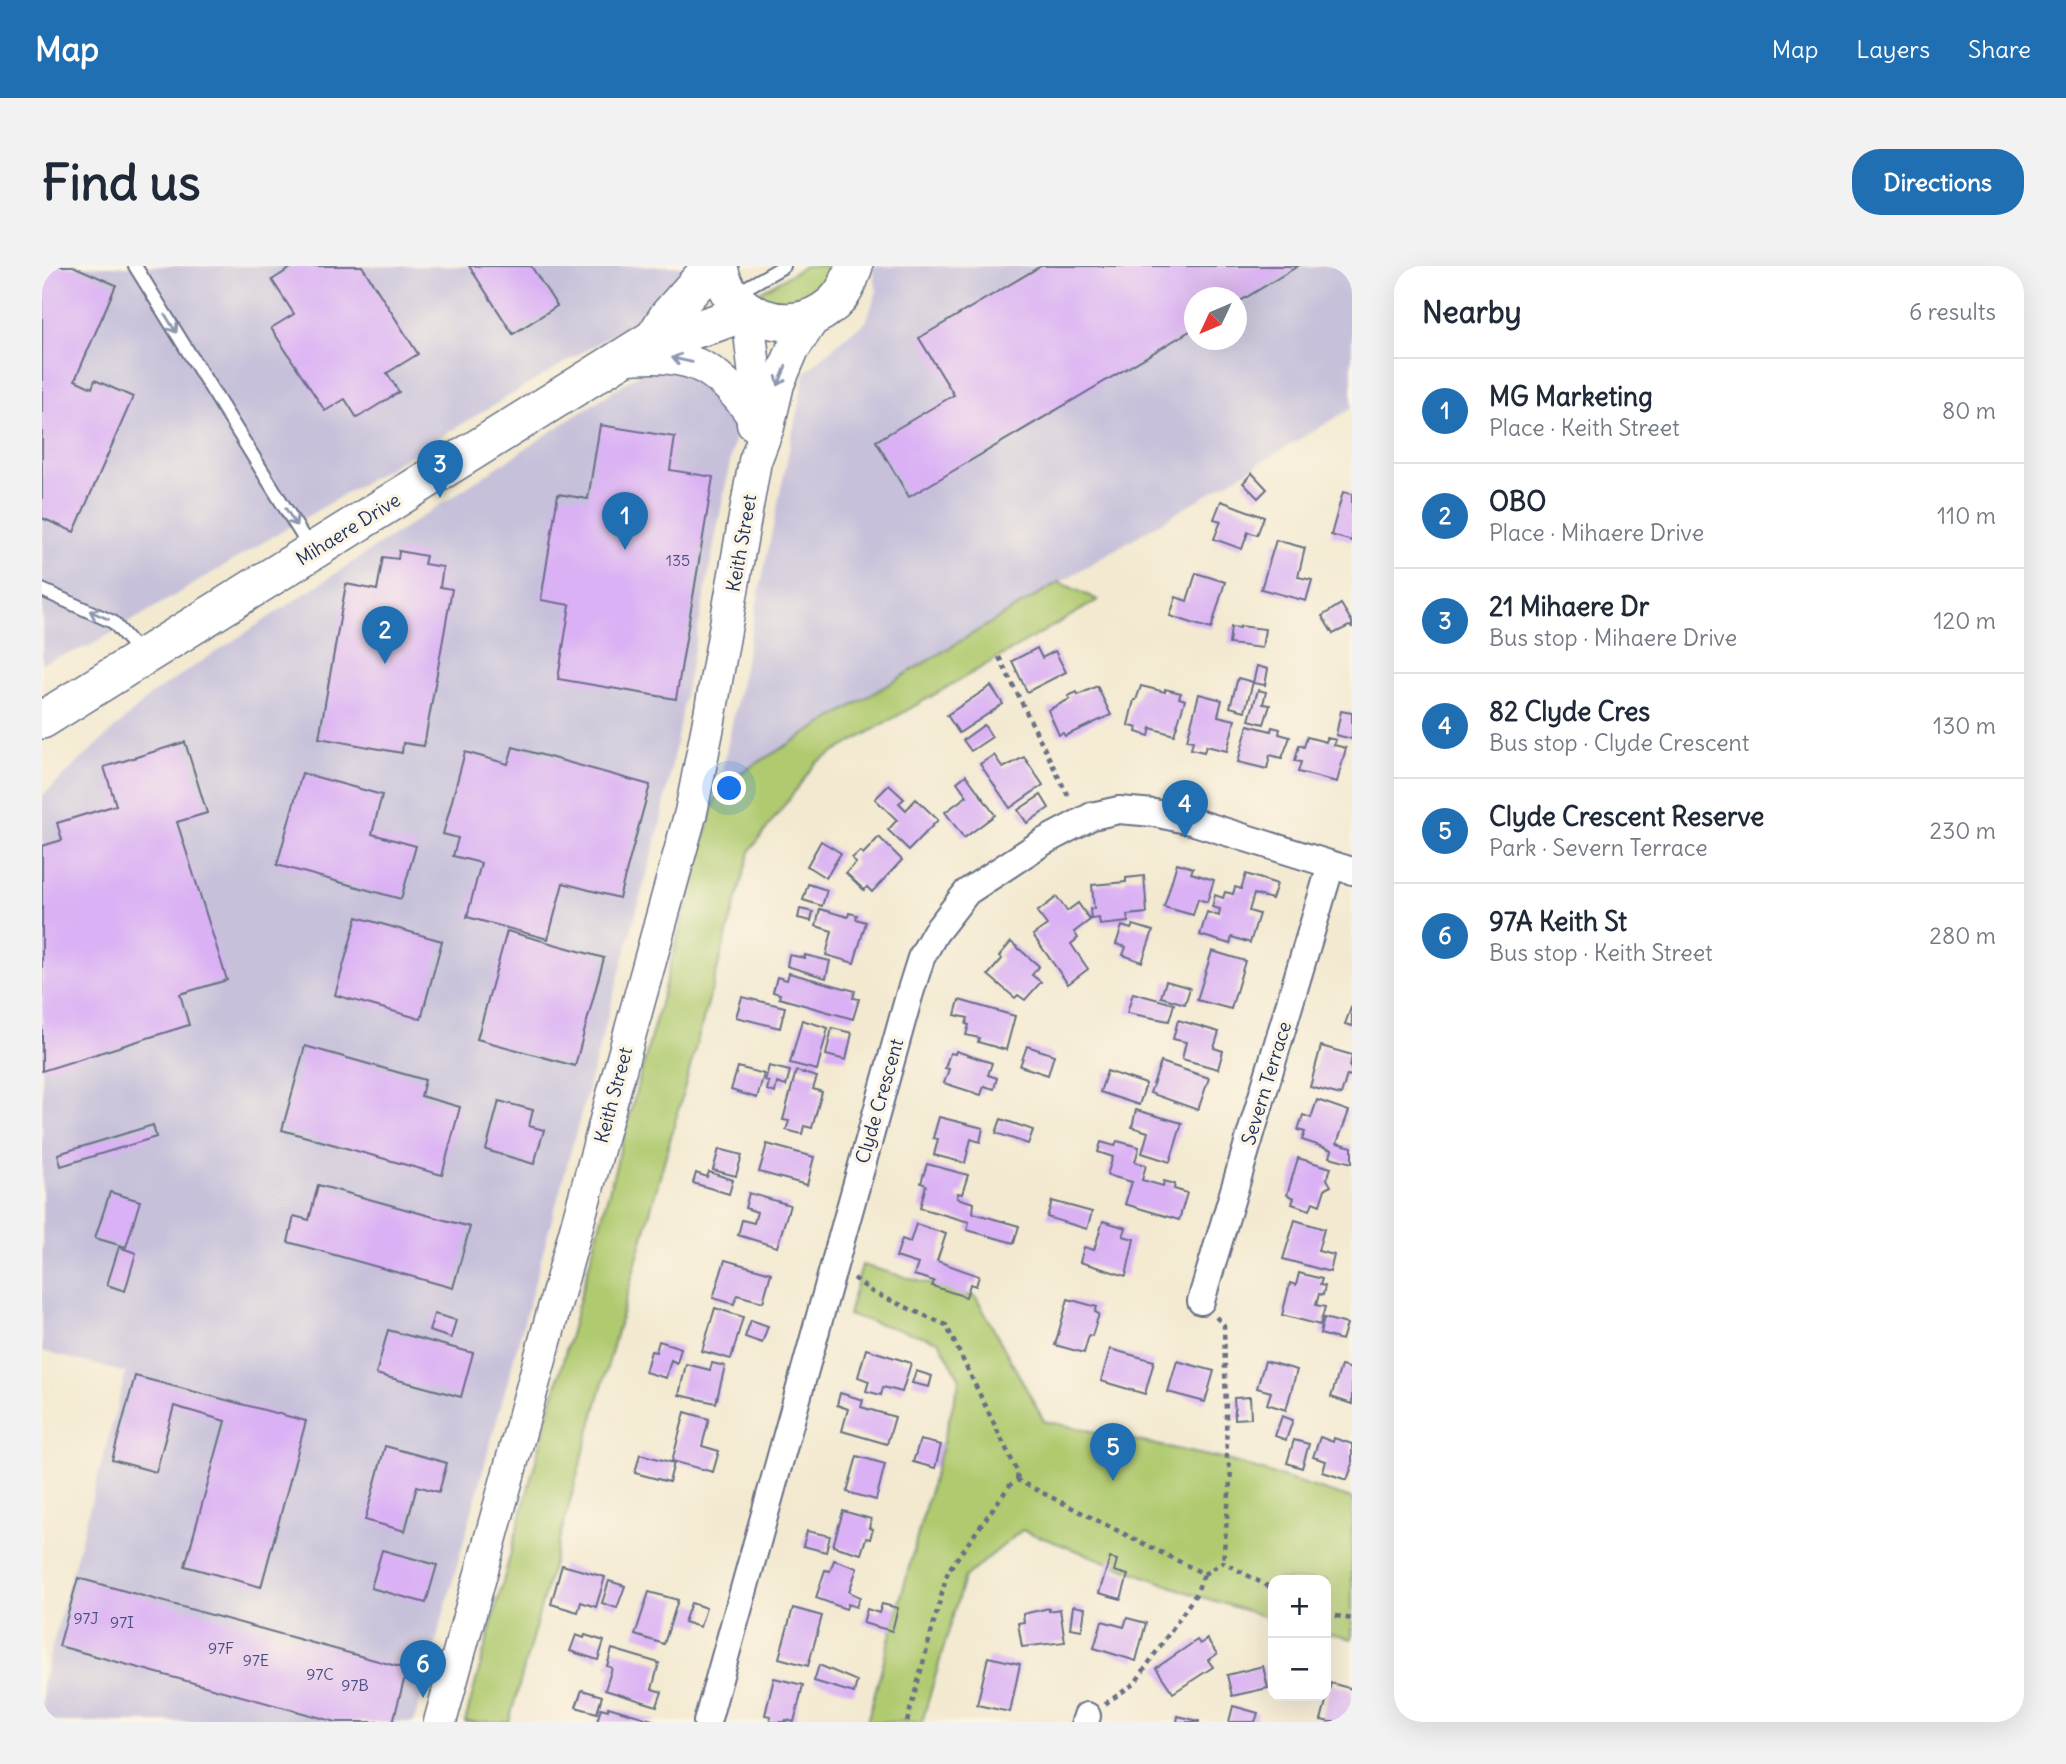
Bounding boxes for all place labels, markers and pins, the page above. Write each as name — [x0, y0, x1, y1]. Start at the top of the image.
pin: 3 — [417, 440, 463, 498]
pin: 1 — [602, 492, 648, 550]
pin: 2 — [362, 606, 408, 664]
pin: 4 — [1162, 780, 1208, 838]
pin: 5 — [1090, 1423, 1136, 1481]
pin: 6 — [400, 1640, 446, 1698]

